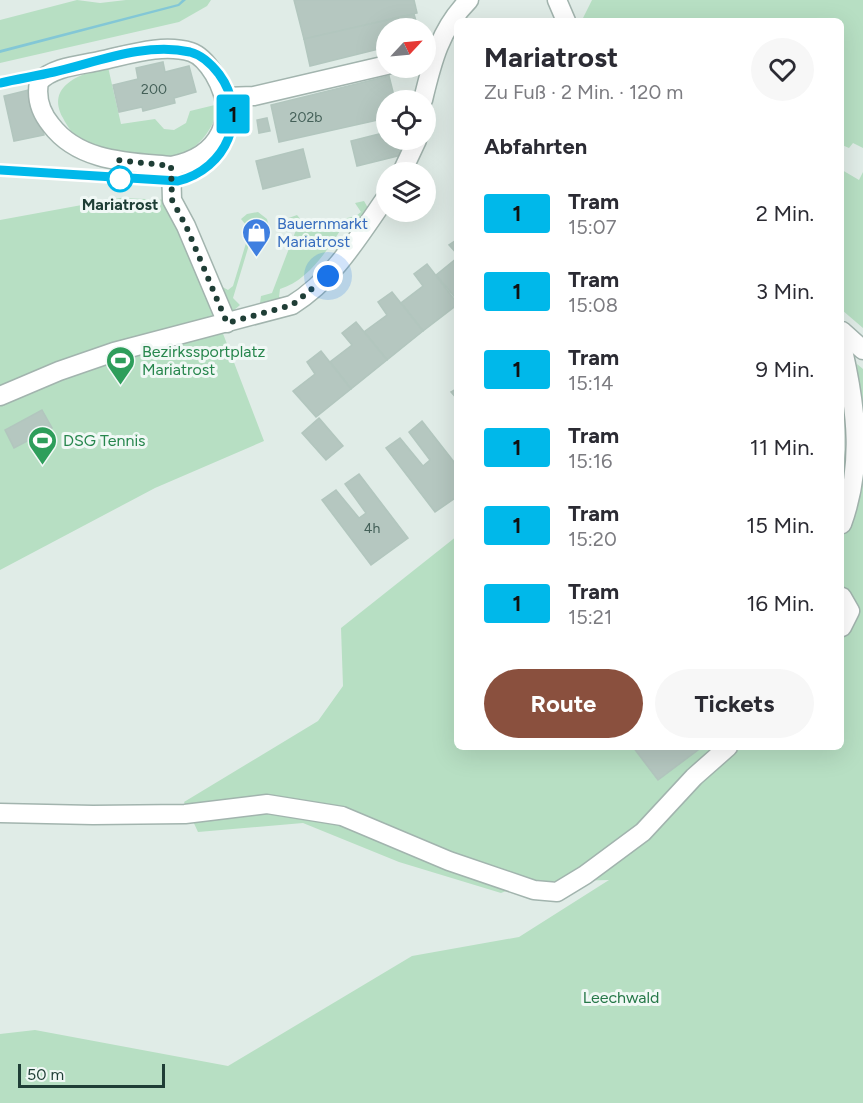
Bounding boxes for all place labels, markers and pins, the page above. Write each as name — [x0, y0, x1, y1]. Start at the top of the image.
marker: Mariatrost — [107, 166, 133, 192]
place label: Mariatrost — [82, 195, 158, 214]
place label: Bauernmarkt Mariatrost — [277, 214, 368, 251]
shop icon: Bauernmarkt Mariatrost — [240, 216, 272, 258]
place label: Bezirkssportplatz Mariatrost — [142, 342, 266, 379]
sports icon: Bezirkssportplatz Mariatrost — [105, 344, 137, 386]
sports icon: DSG Tennis — [26, 424, 58, 466]
place label: DSG Tennis — [63, 431, 146, 450]

